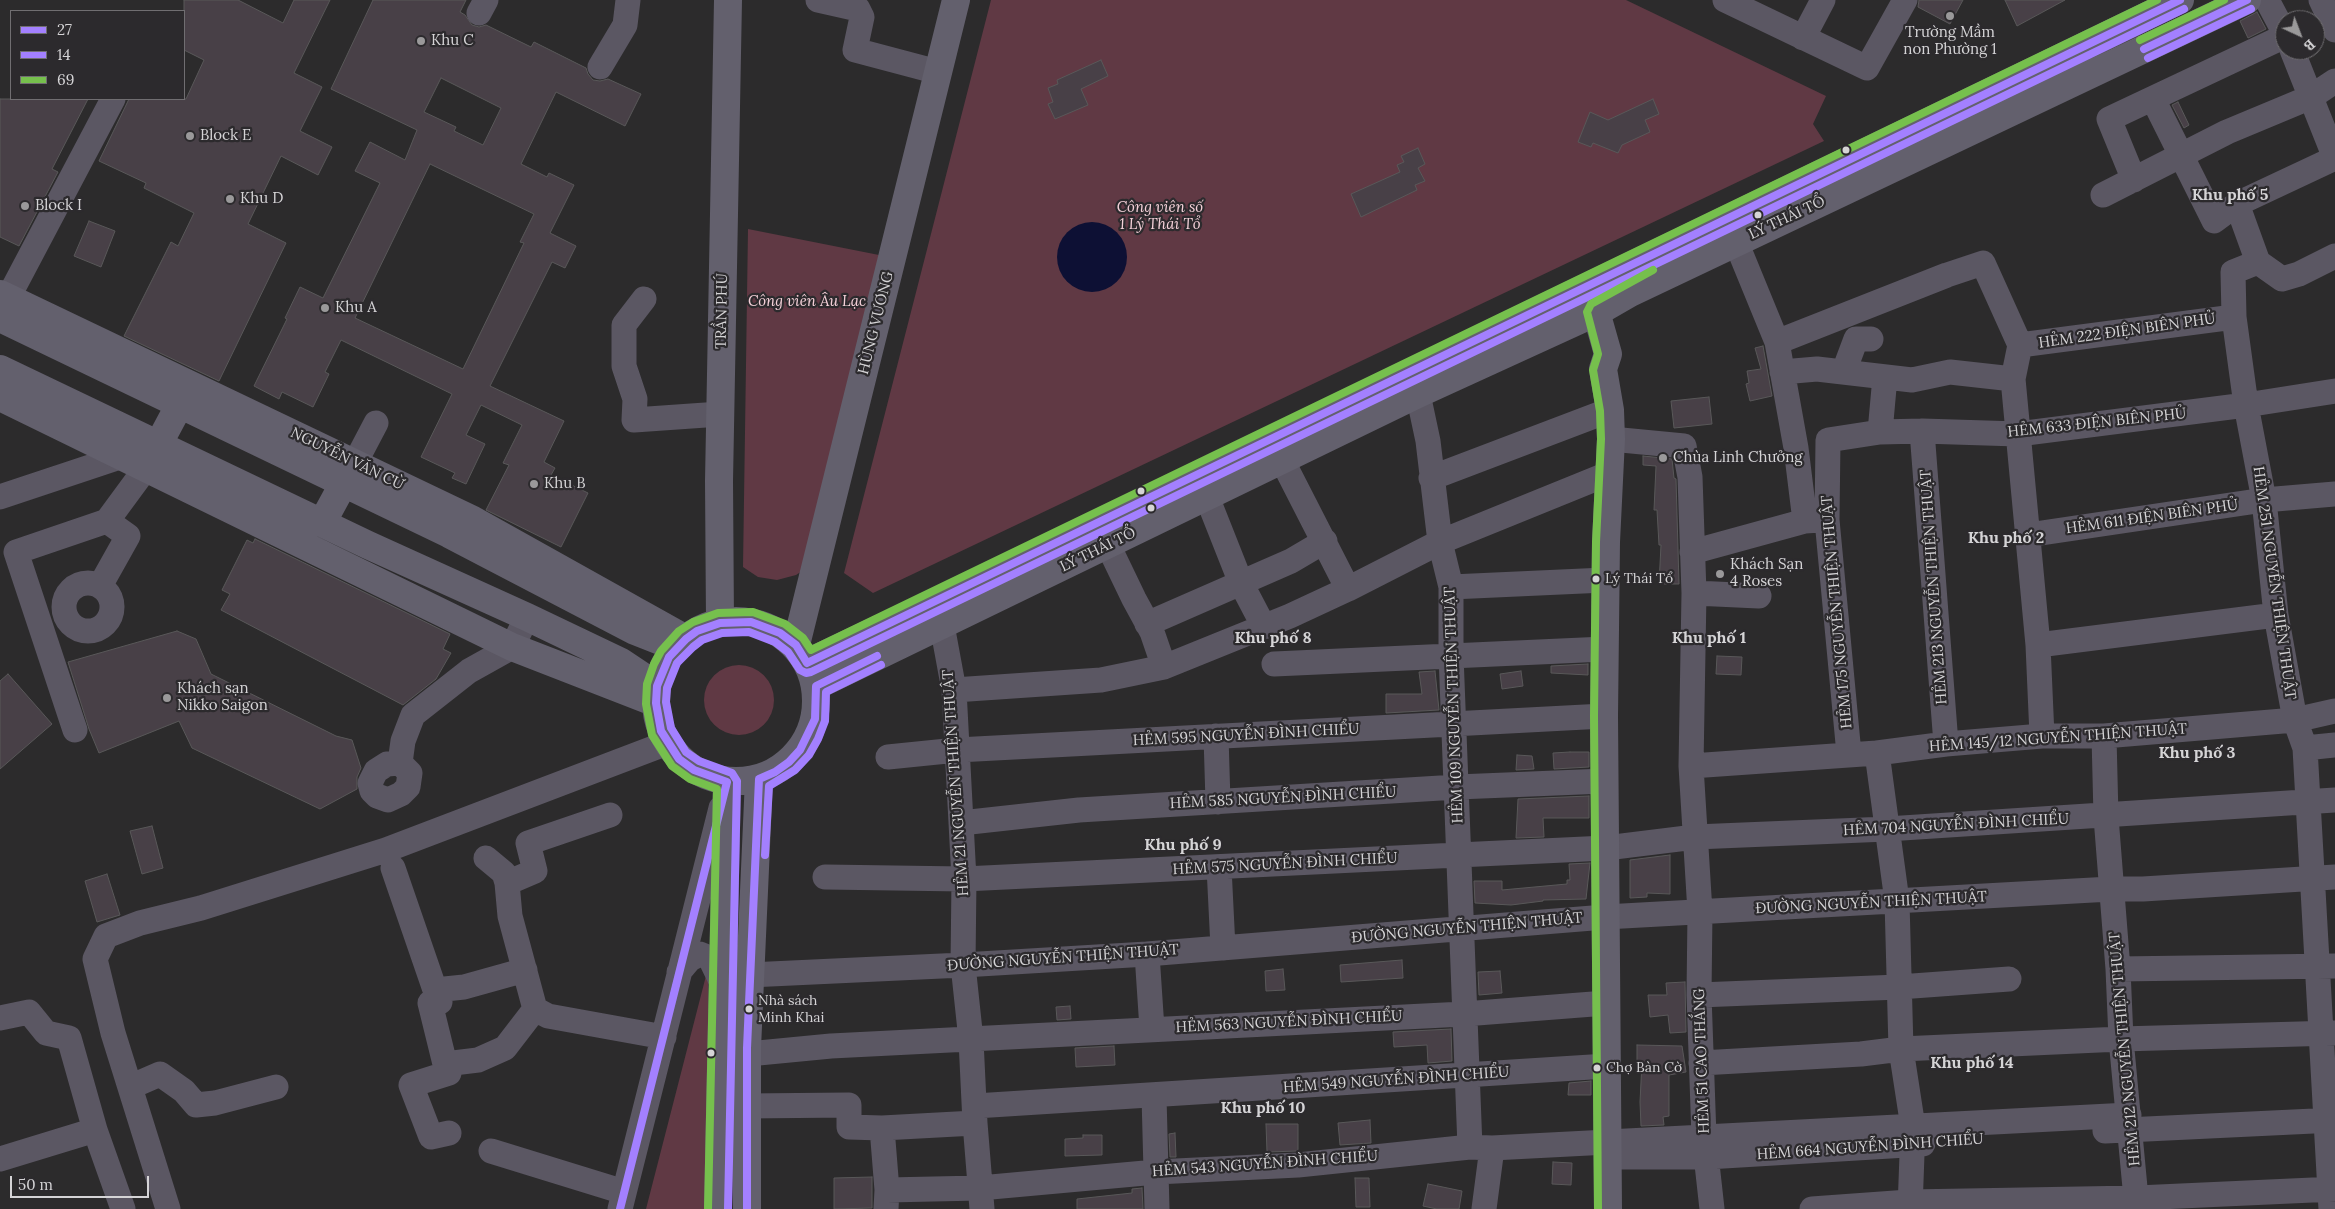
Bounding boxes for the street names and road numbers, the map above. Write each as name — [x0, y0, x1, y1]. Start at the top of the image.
street label: LÝ THÁI TỔ — [1746, 192, 1828, 244]
street label: HÙNG VƯƠNG — [855, 270, 897, 376]
street label: TRẦN PHÚ — [712, 273, 732, 349]
street label: HẺM 222 ÐIỆN BIÊN PHỦ — [2037, 310, 2217, 352]
street label: HẺM 633 ÐIỆN BIÊN PHỦ — [2007, 405, 2187, 441]
street label: NGUYỄN VĂN CỪ — [287, 424, 407, 494]
street label: HẺM 251 NGUYỄN THIỆN THUẬT — [2249, 465, 2299, 701]
street label: HẺM 213 NGUYỄN THIỆN THUẬT — [1917, 469, 1951, 705]
street label: HẺM 175 NGUYỄN THIỆN THUẬT — [1818, 495, 1856, 729]
street label: HẺM 611 ÐIỆN BIÊN PHỦ — [2065, 496, 2239, 538]
street label: LÝ THÁI TỔ — [1057, 524, 1139, 576]
street label: HẺM 109 NGUYỄN THIỆN THUẬT — [1441, 586, 1467, 824]
street label: HẺM 21 NGUYỄN THIỆN THUẬT — [939, 669, 973, 897]
street label: HẺM 595 NGUYỄN ÐÌNH CHIỂU — [1132, 720, 1360, 750]
street label: HẺM 145/12 NGUYỄN THIỆN THUẬT — [1928, 720, 2188, 756]
street label: HẺM 585 NGUYỄN ÐÌNH CHIỂU — [1169, 783, 1397, 813]
street label: HẺM 704 NGUYỄN ĐÌNH CHIỂU — [1843, 810, 2069, 840]
street label: HẺM 575 NGUYỄN ÐÌNH CHIỂU — [1172, 849, 1398, 879]
street label: ĐƯỜNG NGUYỄN THIỆN THUẬT — [1755, 888, 1987, 918]
street label: ĐƯỜNG NGUYỄN THIỆN THUẬT — [1351, 909, 1583, 947]
street label: HẺM 212 NGUYỄN THIỆN THUẬT — [2106, 931, 2144, 1167]
street label: ĐƯỜNG NGUYỄN THIỆN THUẬT — [947, 941, 1179, 975]
street label: HẺM 51 CAO THẮNG — [1690, 988, 1714, 1134]
street label: HẺM 563 NGUYỄN ÐÌNH CHIỂU — [1175, 1007, 1403, 1037]
street label: HẺM 549 NGUYỄN ÐÌNH CHIỂU — [1282, 1063, 1510, 1097]
street label: HẺM 664 NGUYỄN ĐÌNH CHIỂU — [1756, 1130, 1984, 1164]
street label: HẺM 543 NGUYỄN ÐÌNH CHIỂU — [1151, 1147, 1379, 1181]

